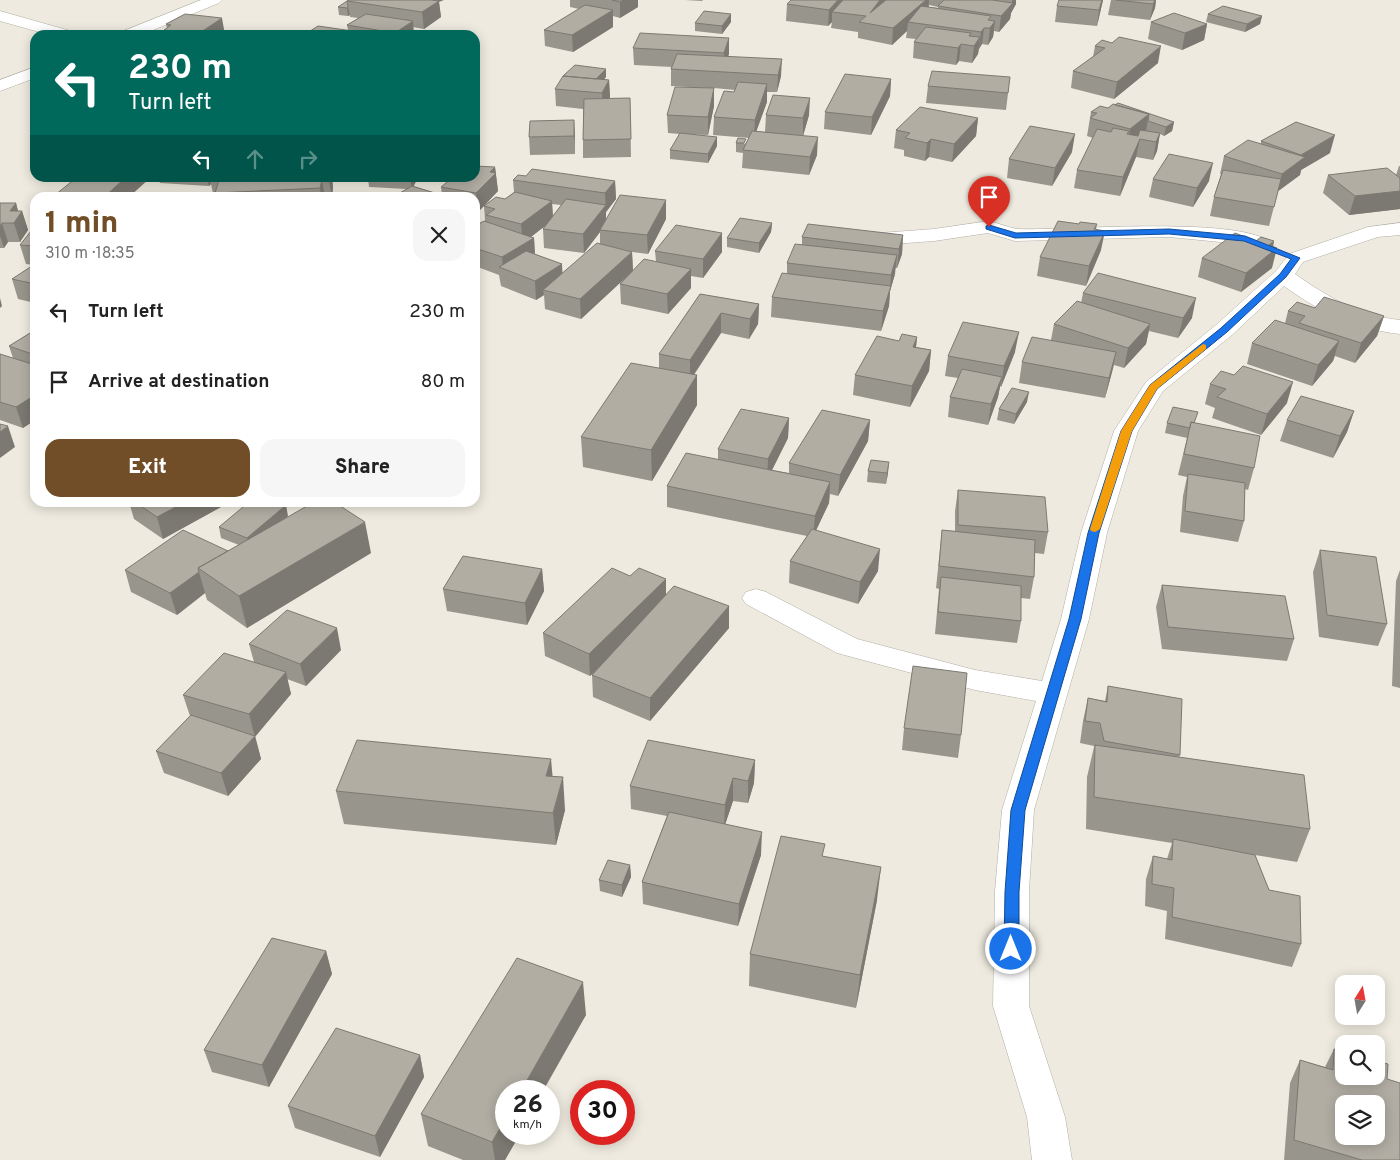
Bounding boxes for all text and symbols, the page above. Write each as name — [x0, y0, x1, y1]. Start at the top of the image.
text: 230 m — [128, 47, 232, 91]
icon: left — [45, 50, 110, 115]
text: Turn left — [128, 90, 211, 117]
icon: left — [188, 145, 216, 173]
icon: ahead — [241, 145, 269, 173]
icon: right — [294, 145, 322, 173]
pin — [968, 176, 1010, 227]
icon: arrive — [975, 183, 1003, 211]
text: 1 min — [45, 206, 118, 243]
button: close — [413, 209, 465, 261]
text: 310 m · 18:35 — [45, 244, 135, 264]
icon: left — [45, 298, 73, 326]
text: Turn left — [88, 300, 164, 324]
text: 230 m — [409, 300, 465, 324]
icon: arrive — [45, 368, 73, 396]
text: Arrive at destination — [88, 370, 269, 394]
text: 80 m — [421, 370, 465, 394]
button: Exit — [45, 439, 250, 497]
button: Share — [260, 439, 465, 497]
position arrow — [984, 922, 1036, 974]
north arrow — [1335, 975, 1385, 1025]
map controls — [1335, 975, 1385, 1145]
button: search — [1335, 1035, 1385, 1085]
speed limit sign: 30 — [570, 1080, 635, 1145]
text: 26 — [512, 1090, 543, 1122]
button: layers — [1335, 1095, 1385, 1145]
text: km/h — [513, 1117, 542, 1133]

